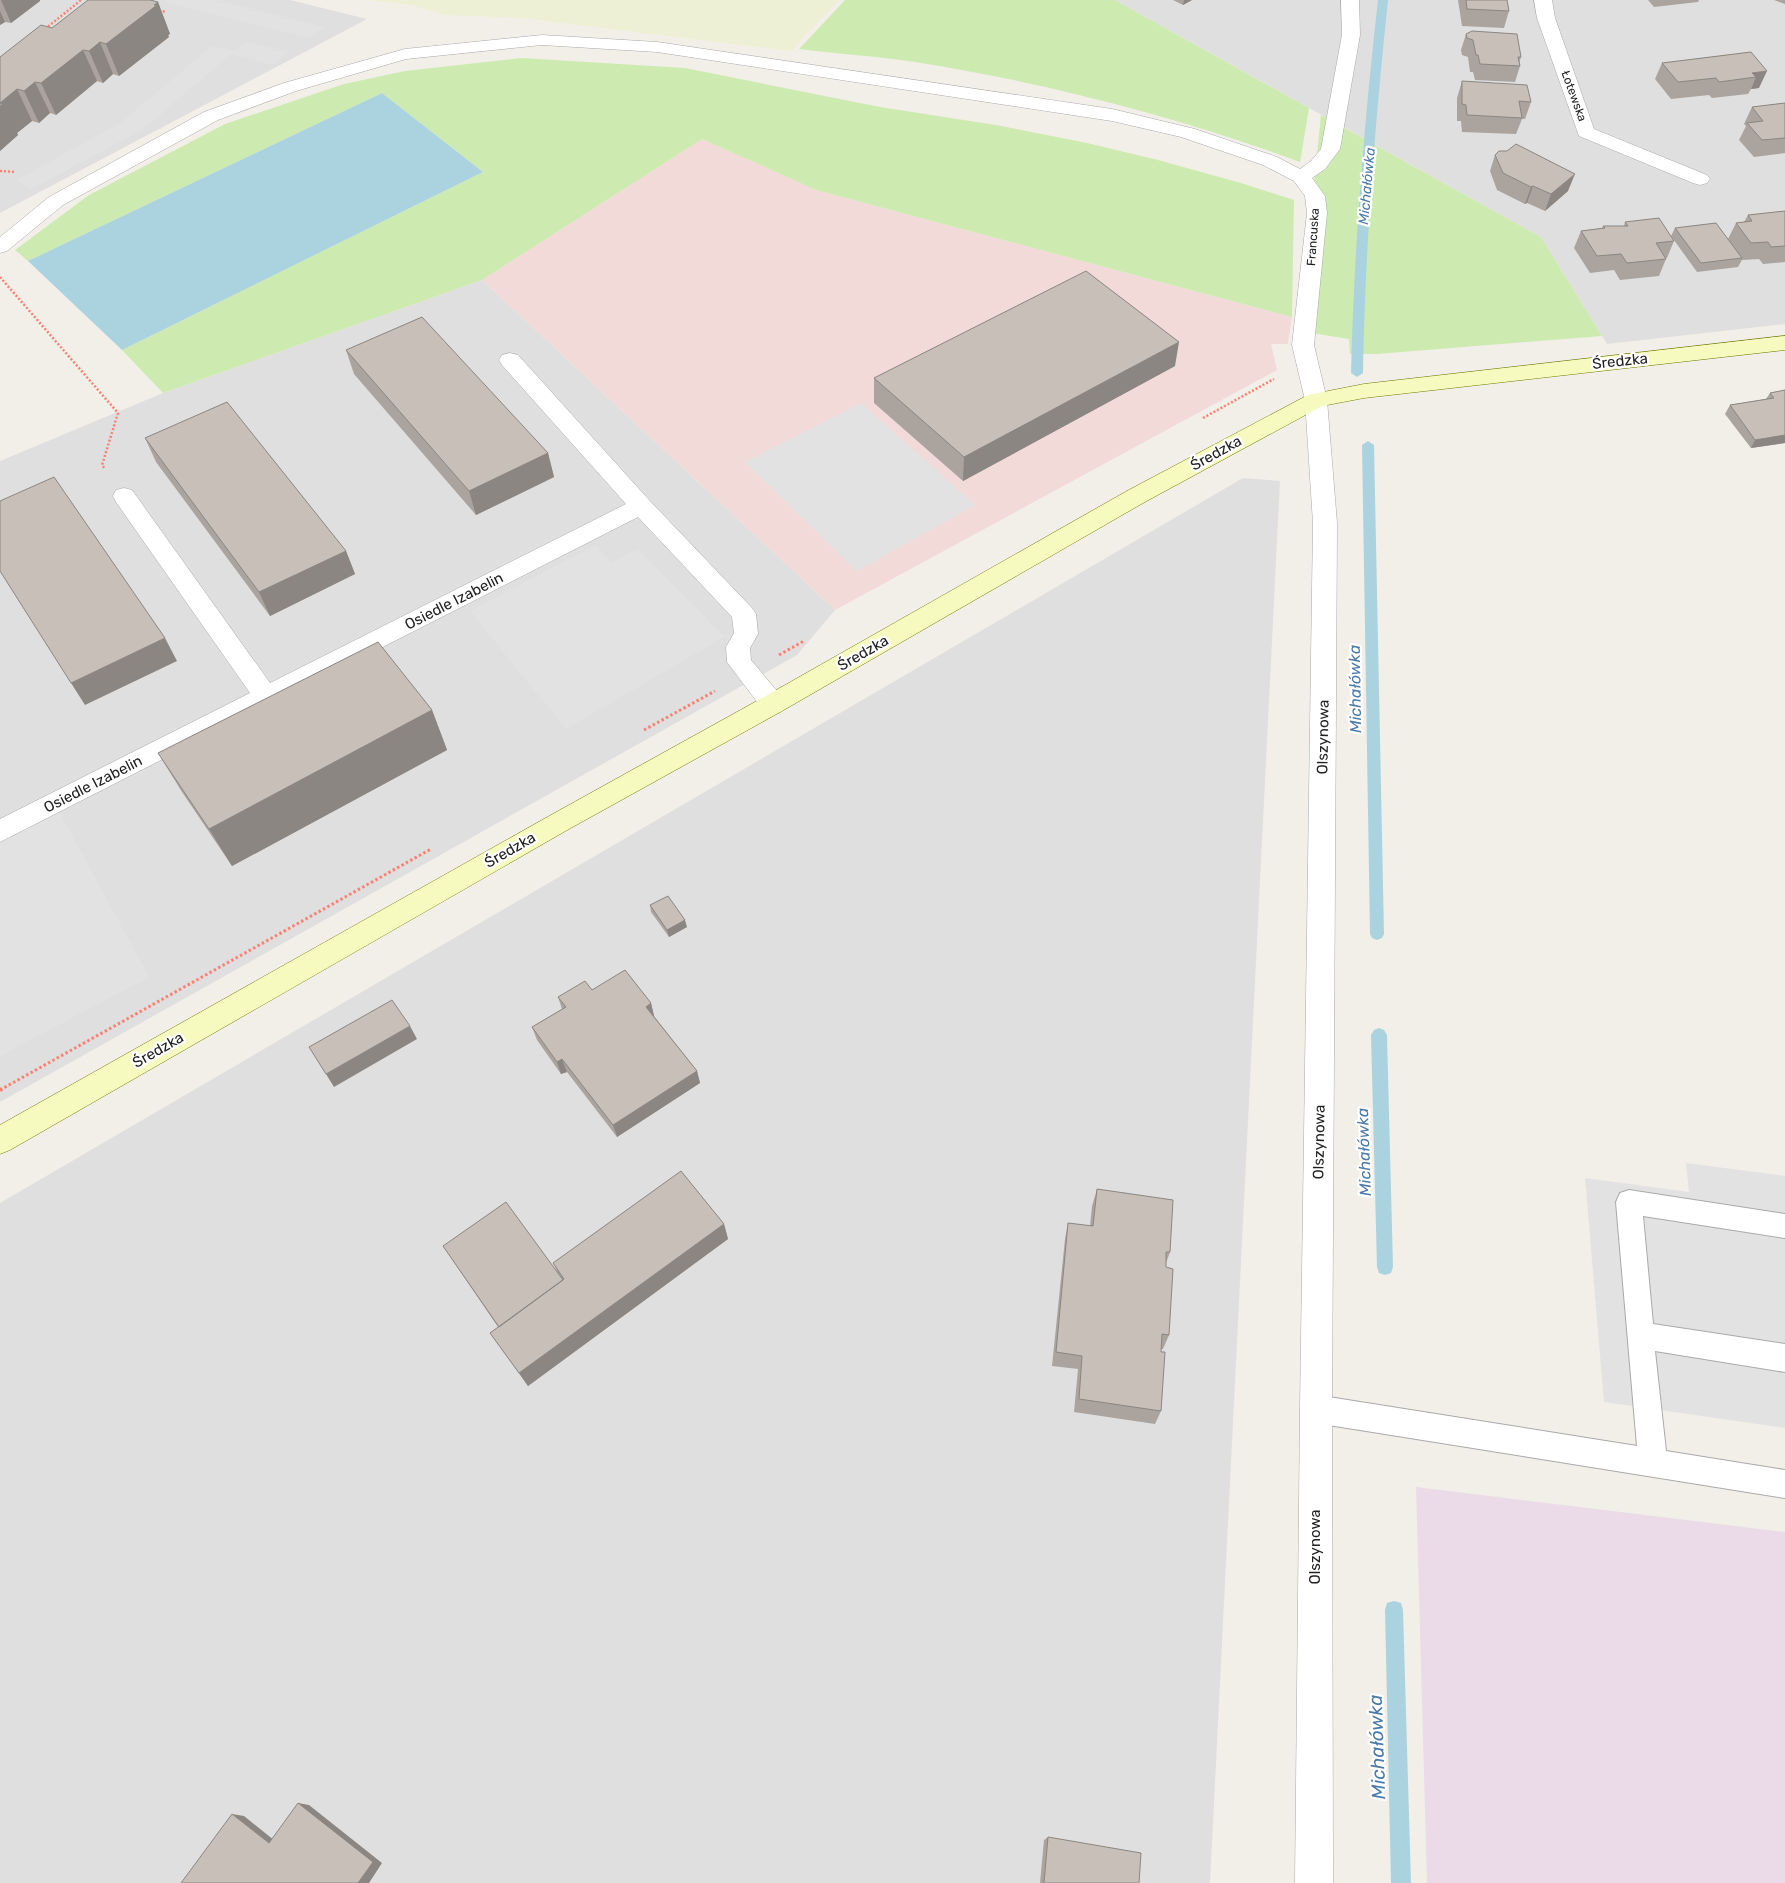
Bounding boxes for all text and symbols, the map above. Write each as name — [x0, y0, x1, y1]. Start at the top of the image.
street label: Łotewska — [1558, 69, 1590, 123]
water label: Michałówka — [1355, 147, 1379, 225]
street label: Francuska — [1304, 208, 1322, 266]
street label: Średzka — [1591, 349, 1649, 373]
street label: Średzka — [1187, 432, 1245, 474]
street label: Osiedle Izabelin — [402, 568, 506, 634]
street label: Średzka — [834, 631, 892, 675]
water label: Michałówka — [1345, 645, 1365, 733]
street label: Olszynowa — [1313, 699, 1333, 775]
street label: Osiedle Izabelin — [41, 751, 145, 817]
street label: Średzka — [481, 828, 539, 872]
street label: Średzka — [129, 1028, 187, 1072]
street label: Olszynowa — [1309, 1104, 1329, 1180]
water label: Michałówka — [1353, 1107, 1375, 1197]
street label: Olszynowa — [1306, 1510, 1324, 1584]
water label: Michałówka — [1364, 1694, 1390, 1800]

